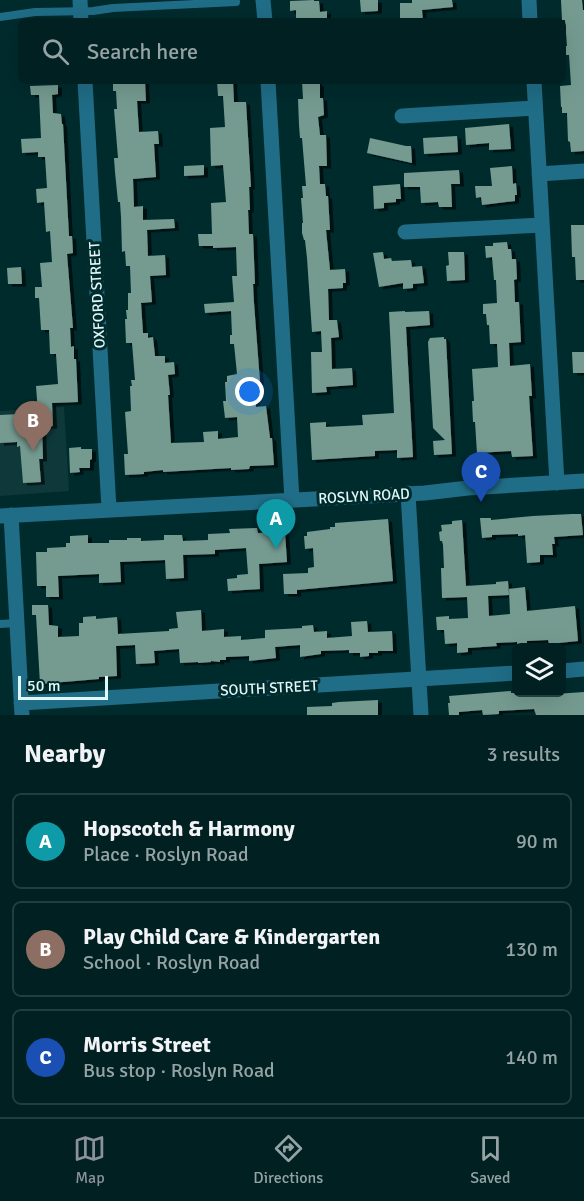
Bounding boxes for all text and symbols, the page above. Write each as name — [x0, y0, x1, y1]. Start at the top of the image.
search box — [18, 18, 566, 84]
icon: search — [39, 35, 72, 68]
text: Search here — [87, 38, 198, 65]
street label: OXFORD STREET — [85, 241, 109, 349]
your location — [235, 377, 264, 406]
pin: B — [14, 402, 52, 451]
pin: C — [462, 452, 500, 502]
street label: ROSLYN ROAD — [318, 485, 410, 507]
pin: A — [256, 500, 296, 549]
map controls — [512, 643, 566, 697]
button: layers — [512, 643, 566, 697]
scale bar — [18, 673, 108, 700]
text: 50 m — [27, 676, 61, 696]
street label: SOUTH STREET — [220, 676, 319, 700]
text: Nearby — [24, 738, 105, 770]
text: 3 results — [487, 742, 560, 767]
text: Hopscotch & Harmony — [83, 815, 295, 842]
text: A — [39, 829, 52, 854]
text: 90 m — [516, 829, 558, 854]
text: Place · Roslyn Road — [83, 842, 249, 867]
text: Play Child Care & Kindergarten — [83, 923, 380, 950]
text: B — [39, 937, 52, 962]
text: 130 m — [505, 937, 558, 962]
text: School · Roslyn Road — [83, 950, 260, 975]
text: Morris Street — [83, 1031, 211, 1058]
text: C — [39, 1045, 52, 1070]
text: 140 m — [505, 1045, 558, 1070]
text: Bus stop · Roslyn Road — [83, 1058, 275, 1083]
tab: Map — [73, 1132, 106, 1188]
tab: Directions — [253, 1132, 323, 1188]
tab: Saved — [470, 1132, 511, 1188]

